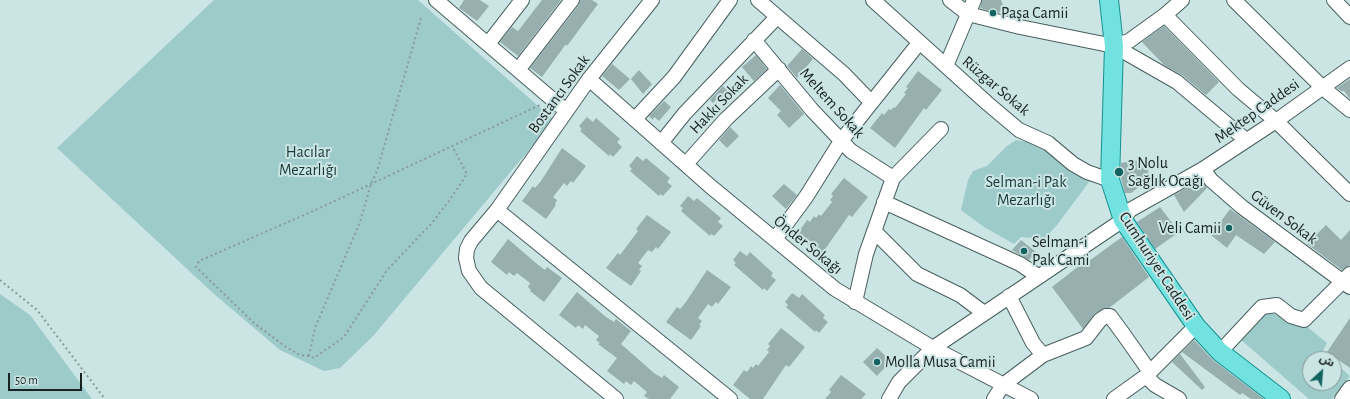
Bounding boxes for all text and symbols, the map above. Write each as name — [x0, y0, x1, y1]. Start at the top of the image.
place label: Paşa Camii — [1001, 3, 1068, 23]
marker: Paşa Camii — [988, 8, 998, 18]
street label: Bostancı Sokak — [524, 51, 594, 137]
street label: Rüzgar Sokak — [958, 52, 1034, 120]
street label: Meltem Sokak — [795, 64, 869, 142]
street label: Hakkı Sokak — [686, 70, 752, 138]
street label: Mektep Caddesi — [1211, 75, 1303, 147]
park label: Hacılar Mezarlığı — [279, 142, 337, 180]
place label: 3 Nolu Sağlık Ocağı — [1128, 153, 1203, 191]
marker: 3 Nolu Sağlık Ocağı — [1113, 166, 1125, 178]
park label: Selman-i Pak Mezarlığı — [986, 172, 1066, 210]
street label: Güven Sokak — [1247, 186, 1321, 248]
street label: Cumhuriyet Caddesi — [1115, 208, 1199, 324]
street label: Önder Sokağı — [770, 211, 846, 279]
place label: Veli Camii — [1159, 218, 1221, 238]
marker: Veli Camii — [1224, 223, 1234, 233]
place label: Selman-i Pak Cami — [1032, 232, 1089, 270]
marker: Selman-i Pak Cami — [1019, 246, 1029, 256]
north arrow — [1302, 351, 1342, 391]
place label: Molla Musa Camii — [885, 352, 996, 372]
text: ش — [1318, 352, 1336, 369]
marker: Molla Musa Camii — [872, 357, 882, 367]
scale bar — [10, 365, 84, 391]
text: 50 m — [15, 374, 38, 386]

